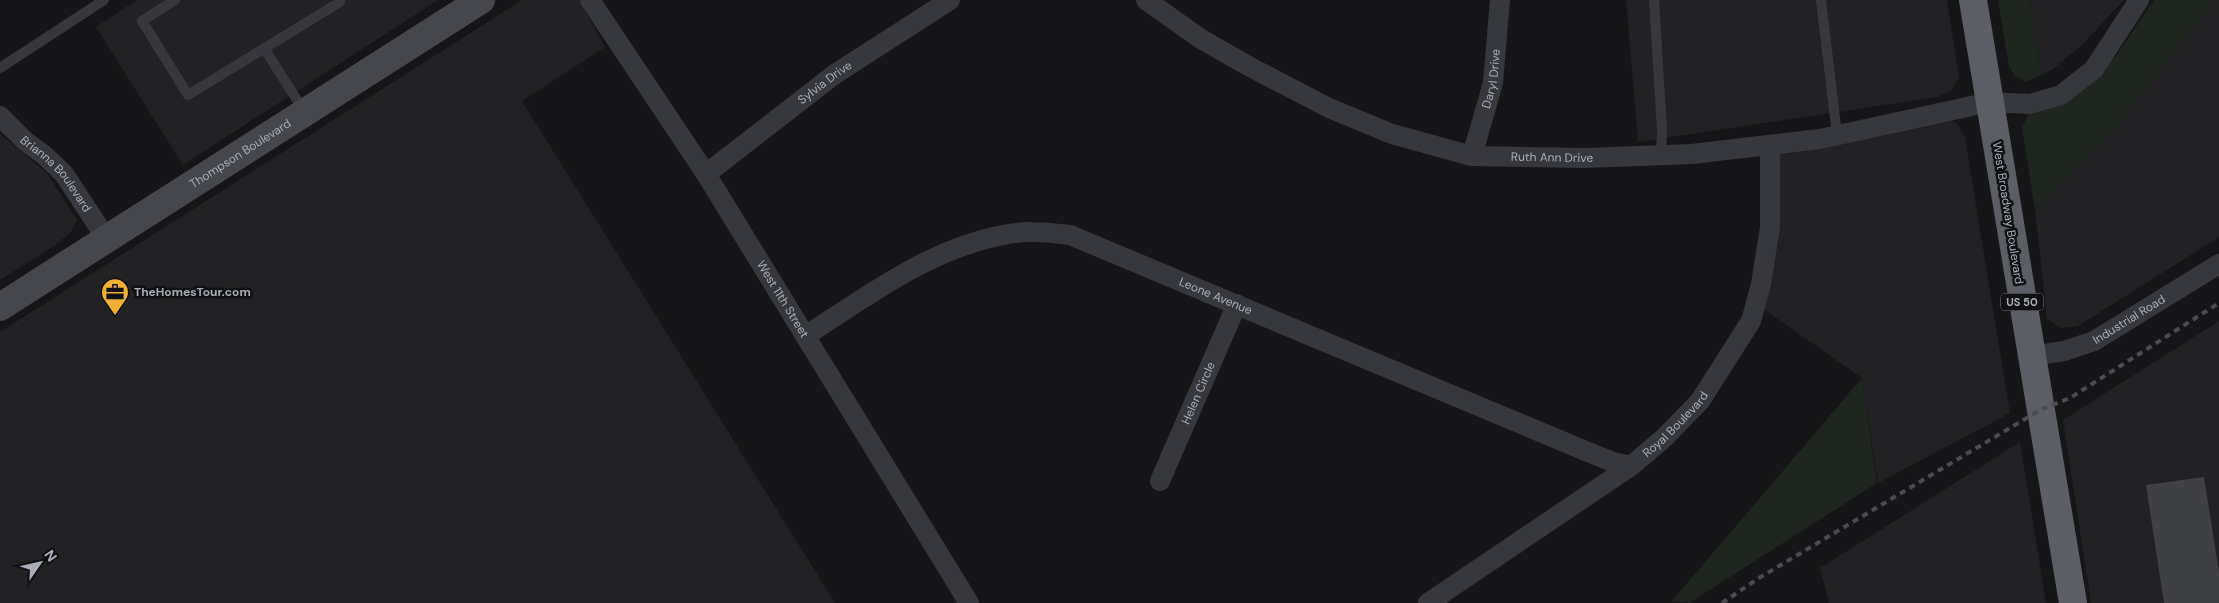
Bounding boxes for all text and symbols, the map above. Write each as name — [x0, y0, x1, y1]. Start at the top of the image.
street label: Daryl Drive — [1478, 48, 1504, 110]
street label: Sylvia Drive — [794, 57, 855, 108]
street label: Thompson Boulevard — [187, 115, 294, 192]
street label: Brianna Boulevard — [16, 132, 95, 215]
street label: West Broadway Boulevard — [1989, 141, 2027, 285]
street label: Ruth Ann Drive — [1511, 149, 1594, 166]
street label: West 11th Street — [753, 258, 813, 341]
street label: Leone Avenue — [1177, 274, 1255, 318]
office icon: TheHomesTour.com — [100, 277, 130, 316]
place label: TheHomesTour.com — [134, 284, 251, 300]
street label: Industrial Road — [2090, 291, 2168, 348]
road number: US 50 — [2001, 294, 2043, 310]
street label: Helen Circle — [1178, 359, 1219, 427]
street label: Royal Boulevard — [1639, 389, 1712, 461]
north arrow — [15, 538, 65, 588]
text: N — [40, 546, 61, 565]

